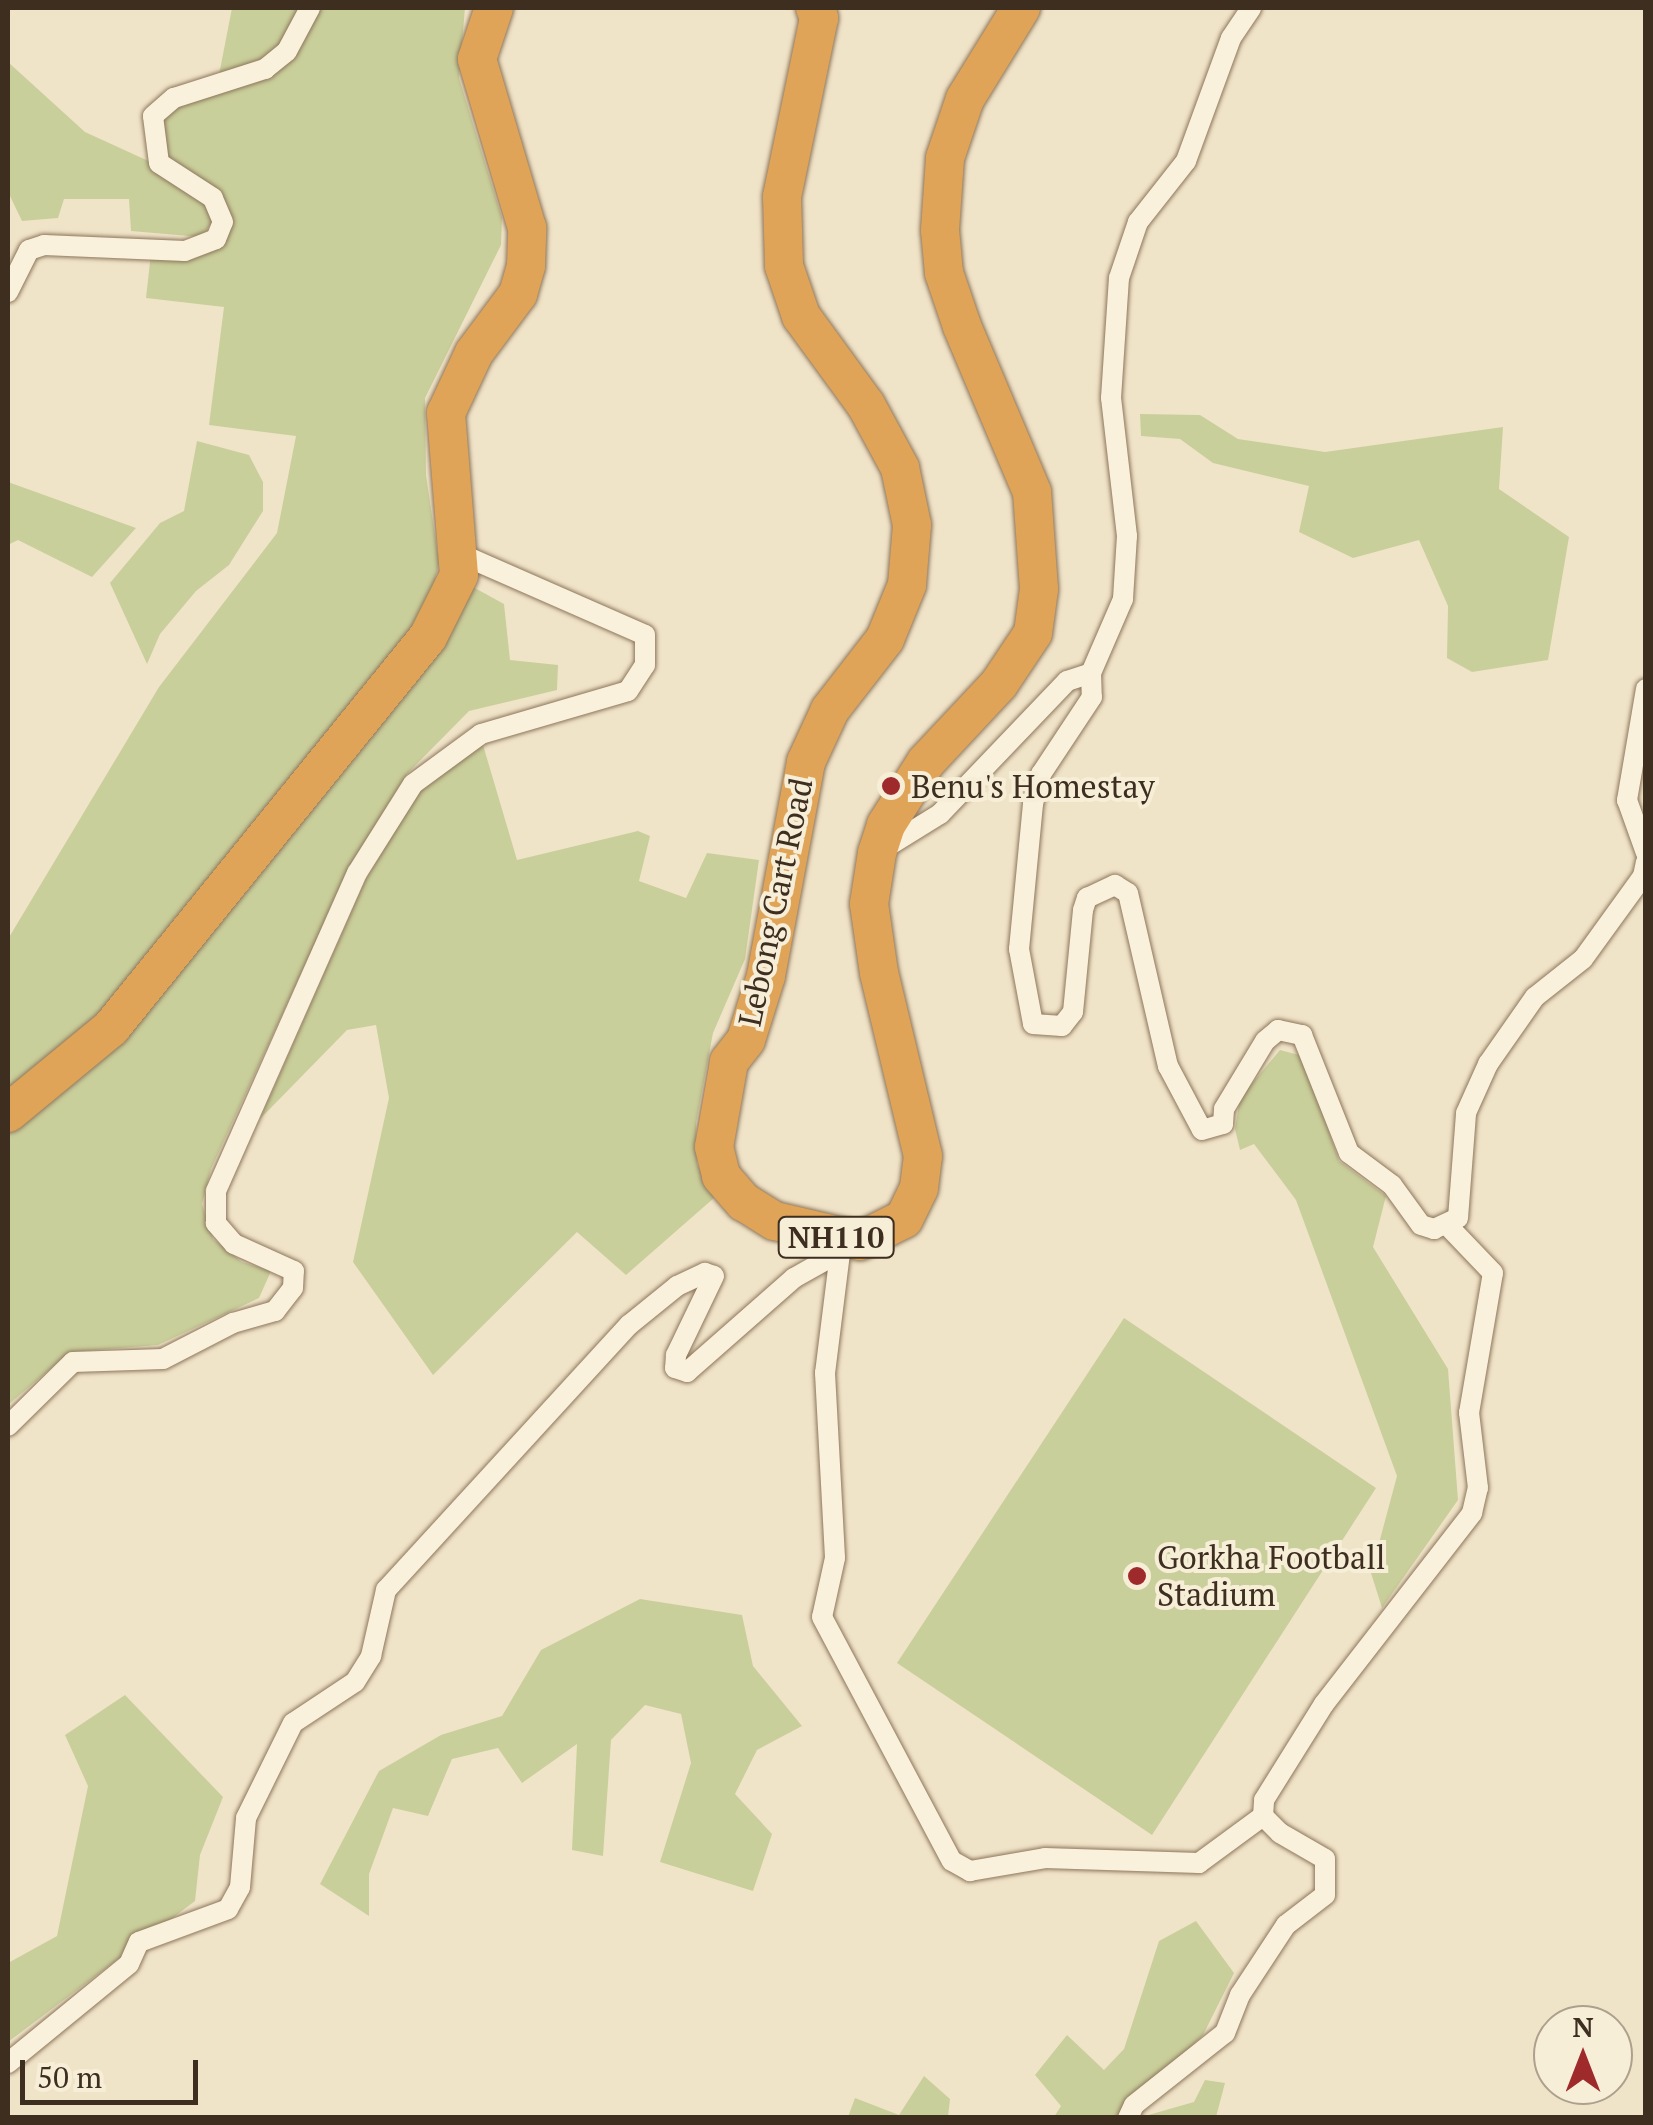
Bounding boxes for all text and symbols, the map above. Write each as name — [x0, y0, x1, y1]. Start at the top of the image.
place label: Benu's Homestay — [911, 767, 1155, 805]
street label: Lebong Cart Road — [730, 775, 820, 1029]
marker: Benu's Homestay — [880, 775, 902, 797]
road number: NH110 — [776, 1212, 896, 1262]
place label: Gorkha Football Stadium — [1157, 1539, 1385, 1614]
marker: Gorkha Football Stadium — [1126, 1565, 1148, 1587]
north arrow — [1533, 2005, 1633, 2105]
text: N — [1572, 2008, 1594, 2045]
scale bar — [25, 2040, 202, 2102]
text: 50 m — [37, 2057, 102, 2097]

